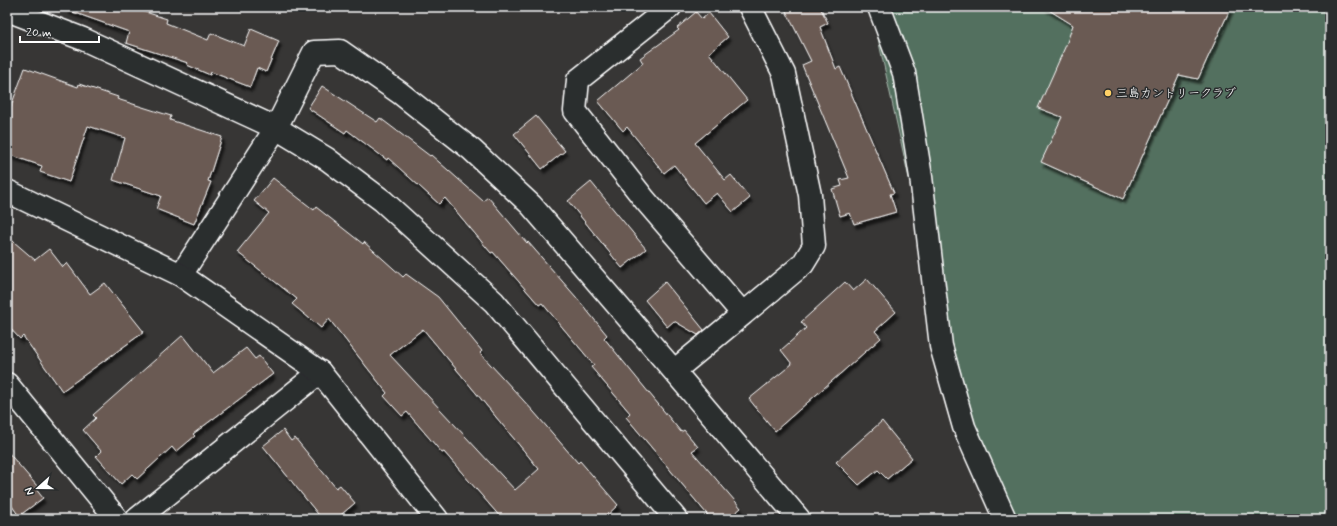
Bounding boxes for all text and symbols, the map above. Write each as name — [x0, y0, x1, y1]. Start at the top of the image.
scale bar — [20, 18, 99, 44]
text: 20 m — [26, 25, 52, 41]
place label: 三島カントリークラブ — [1116, 86, 1236, 102]
marker: 三島カントリークラブ — [1103, 88, 1113, 98]
north arrow — [18, 468, 58, 508]
text: N — [22, 485, 37, 497]

